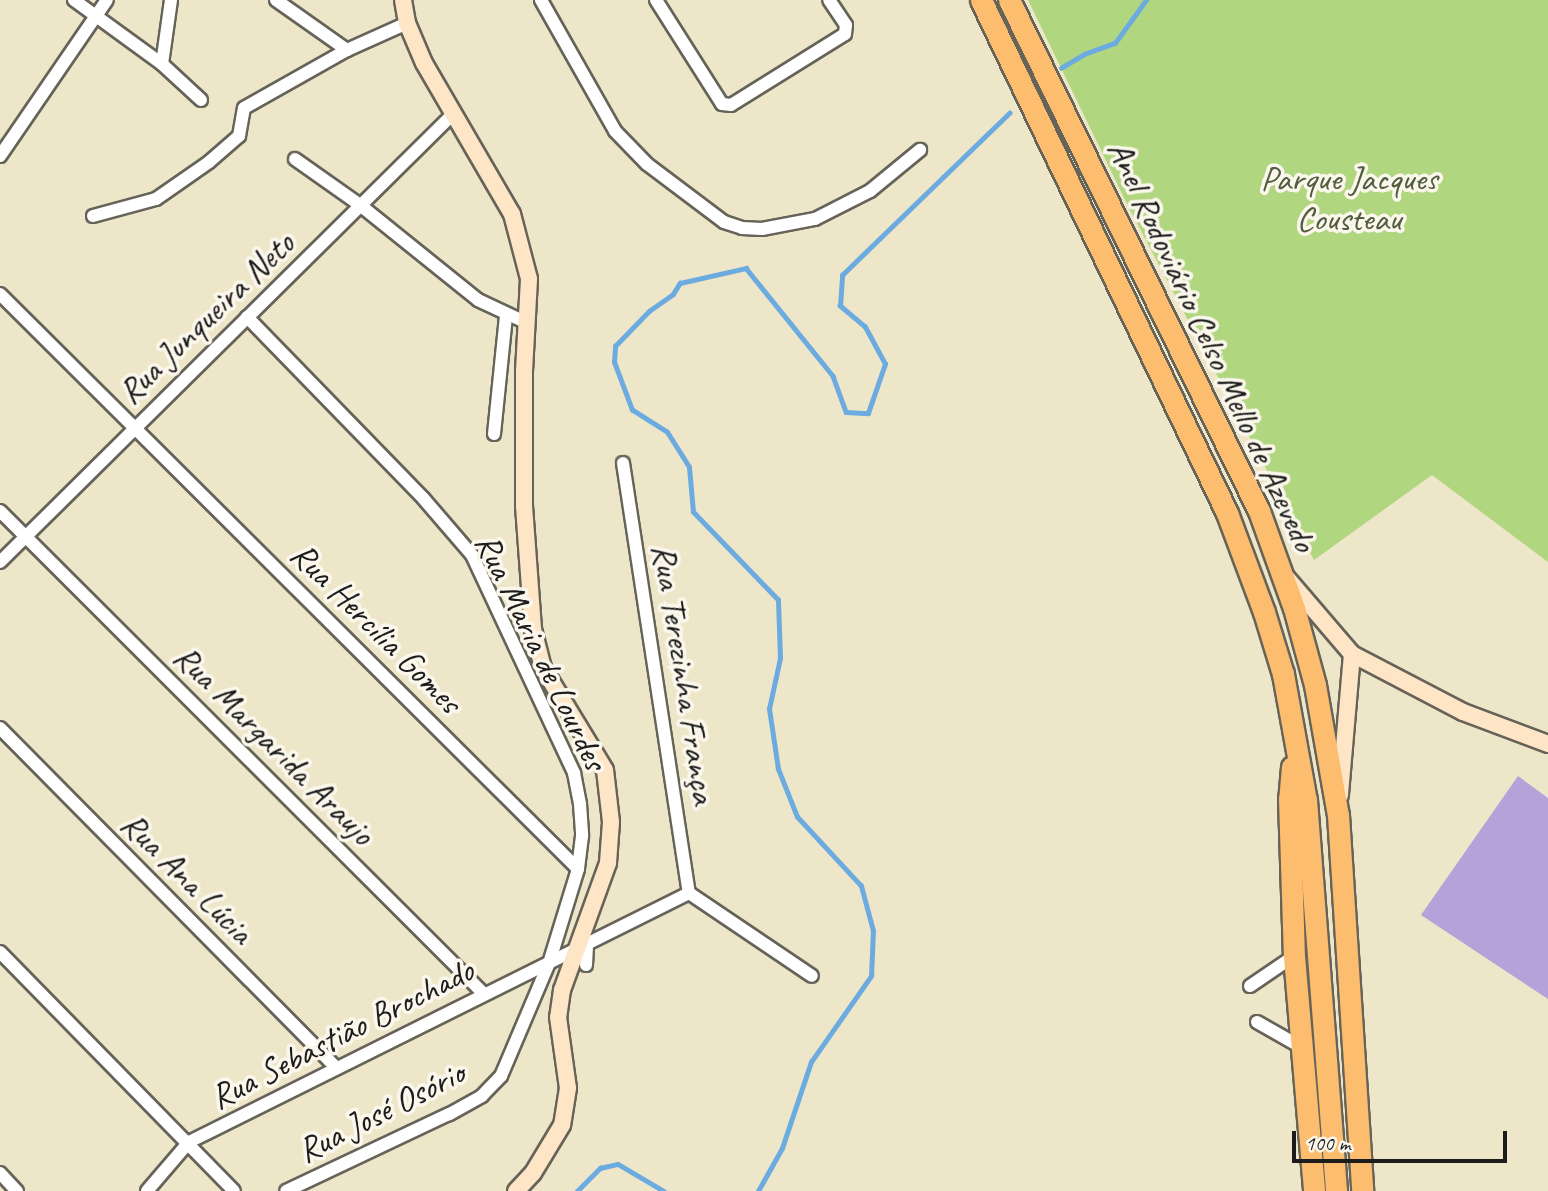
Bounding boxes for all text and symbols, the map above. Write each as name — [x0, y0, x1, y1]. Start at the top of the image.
street label: Anel Rodoviário Celso Mello de Azevedo — [1098, 134, 1326, 558]
park label: Parque Jacques Cousteau — [1261, 158, 1437, 240]
street label: Rua Junqueira Neto — [110, 224, 302, 412]
street label: Rua Maria de Lourdes — [465, 526, 617, 778]
street label: Rua Hercília Gomes — [282, 534, 470, 722]
street label: Rua Terezinha França — [643, 542, 725, 806]
street label: Rua Margarida Araujo — [165, 636, 383, 854]
street label: Rua Ana Lúcia — [112, 803, 262, 953]
street label: Rua Sebastião Brochado — [204, 950, 480, 1118]
street label: Rua José Osório — [291, 1052, 471, 1172]
scale bar — [1296, 1118, 1511, 1162]
text: 100 m — [1305, 1130, 1350, 1156]

